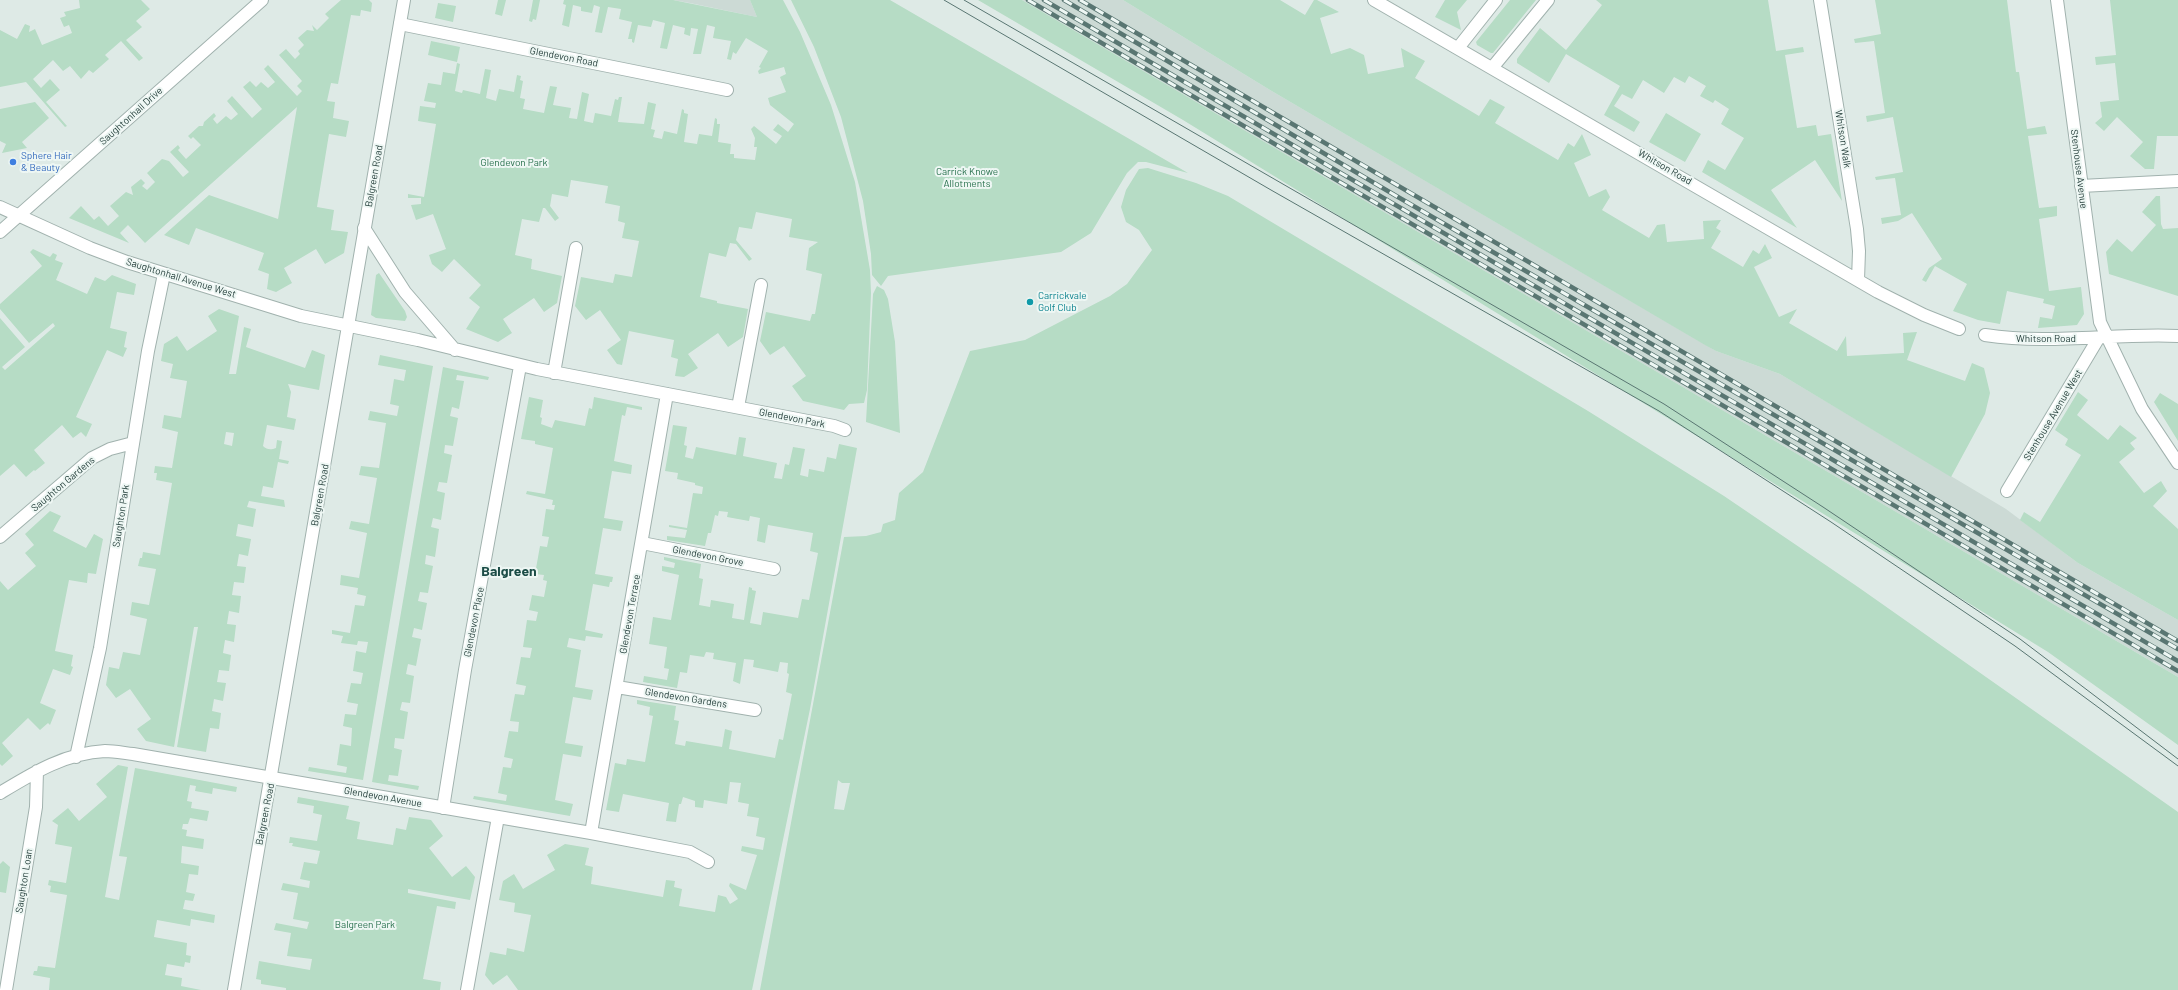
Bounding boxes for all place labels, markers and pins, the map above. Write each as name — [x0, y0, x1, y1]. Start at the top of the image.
place label: Sphere Hair & Beauty — [21, 150, 72, 174]
marker: Sphere Hair & Beauty — [8, 157, 18, 167]
place label: Carrickvale Golf Club — [1038, 290, 1087, 314]
marker: Carrickvale Golf Club — [1025, 297, 1035, 307]

